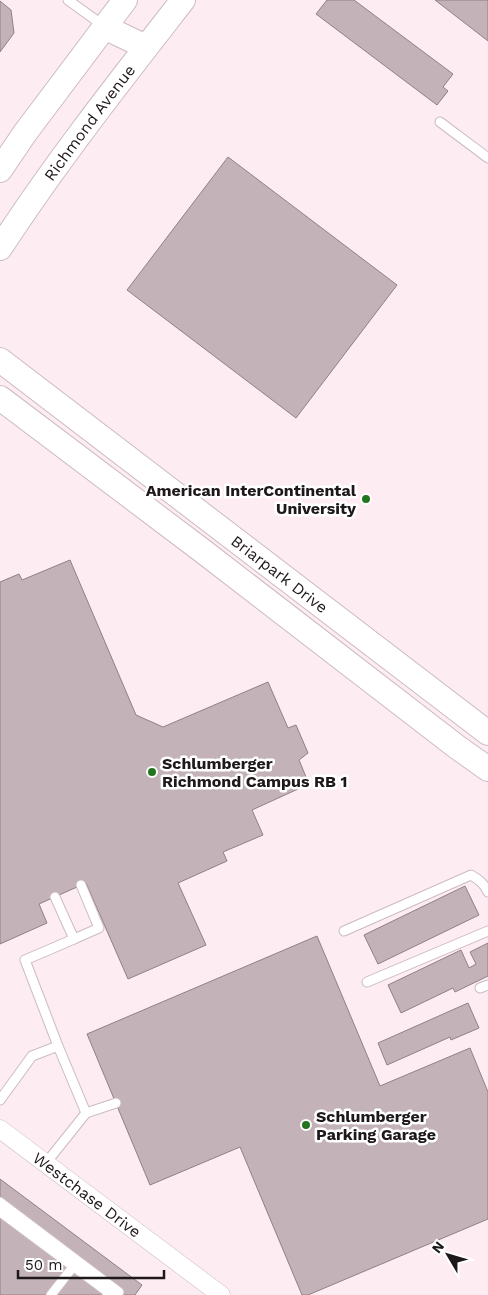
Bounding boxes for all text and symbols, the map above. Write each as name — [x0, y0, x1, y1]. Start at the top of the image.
street label: Richmond Avenue — [40, 61, 139, 184]
place label: American InterContinental University — [146, 481, 357, 518]
marker: American InterContinental University — [360, 493, 372, 505]
street label: Briarpark Drive — [228, 531, 332, 617]
place label: Schlumberger Richmond Campus RB 1 — [162, 754, 347, 791]
marker: Schlumberger Richmond Campus RB 1 — [146, 766, 158, 778]
place label: Schlumberger Parking Garage — [316, 1107, 436, 1144]
marker: Schlumberger Parking Garage — [300, 1119, 312, 1131]
street label: Westchase Drive — [29, 1148, 145, 1241]
north arrow — [423, 1230, 473, 1280]
text: N — [428, 1238, 447, 1256]
scale bar — [18, 1248, 164, 1280]
text: 50 m — [25, 1256, 62, 1274]

